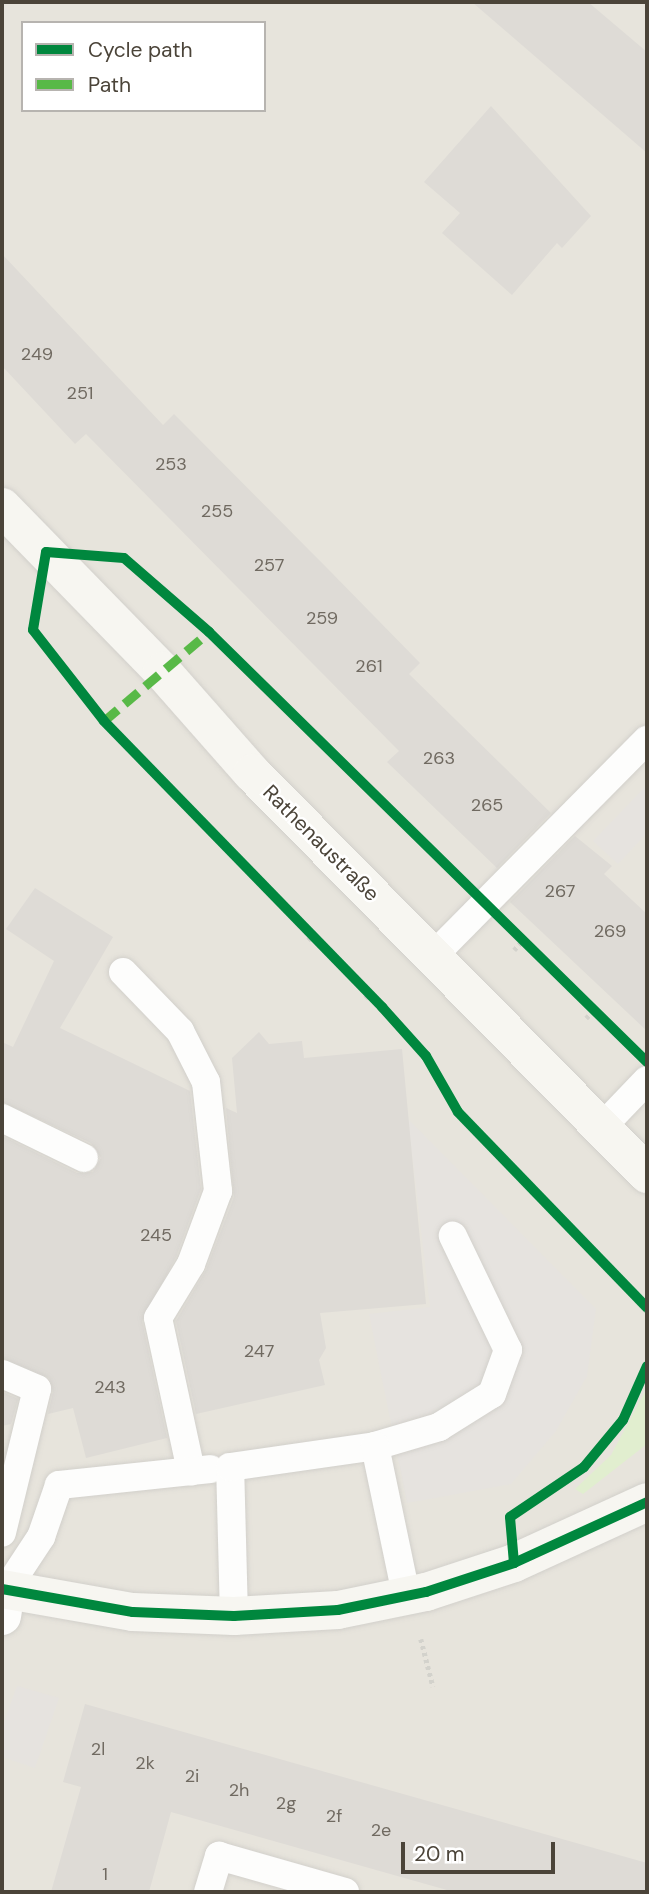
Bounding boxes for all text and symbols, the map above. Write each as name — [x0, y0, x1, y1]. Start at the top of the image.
legend — [21, 21, 266, 112]
text: Cycle path — [88, 36, 193, 64]
text: Path — [88, 71, 131, 99]
house number: 249 — [21, 343, 53, 365]
house number: 251 — [67, 382, 93, 404]
house number: 253 — [155, 453, 187, 475]
house number: 255 — [201, 500, 233, 522]
house number: 257 — [254, 554, 284, 576]
house number: 259 — [306, 607, 338, 629]
house number: 261 — [355, 655, 383, 677]
house number: 263 — [423, 747, 455, 769]
street label: Rathenaustraße — [258, 780, 384, 906]
house number: 265 — [471, 794, 503, 816]
house number: 267 — [545, 880, 575, 902]
house number: 269 — [594, 920, 626, 942]
house number: 245 — [140, 1224, 172, 1246]
house number: 247 — [244, 1340, 274, 1362]
house number: 243 — [94, 1376, 126, 1398]
house number: 2l — [91, 1738, 105, 1760]
house number: 2k — [135, 1752, 155, 1774]
house number: 2i — [185, 1765, 199, 1787]
house number: 2h — [229, 1779, 249, 1801]
house number: 2g — [276, 1792, 296, 1814]
house number: 2f — [326, 1805, 342, 1827]
house number: 2e — [371, 1819, 391, 1841]
scale bar — [404, 1828, 558, 1872]
text: 20 m — [414, 1840, 465, 1868]
house number: 1 — [102, 1863, 108, 1885]

